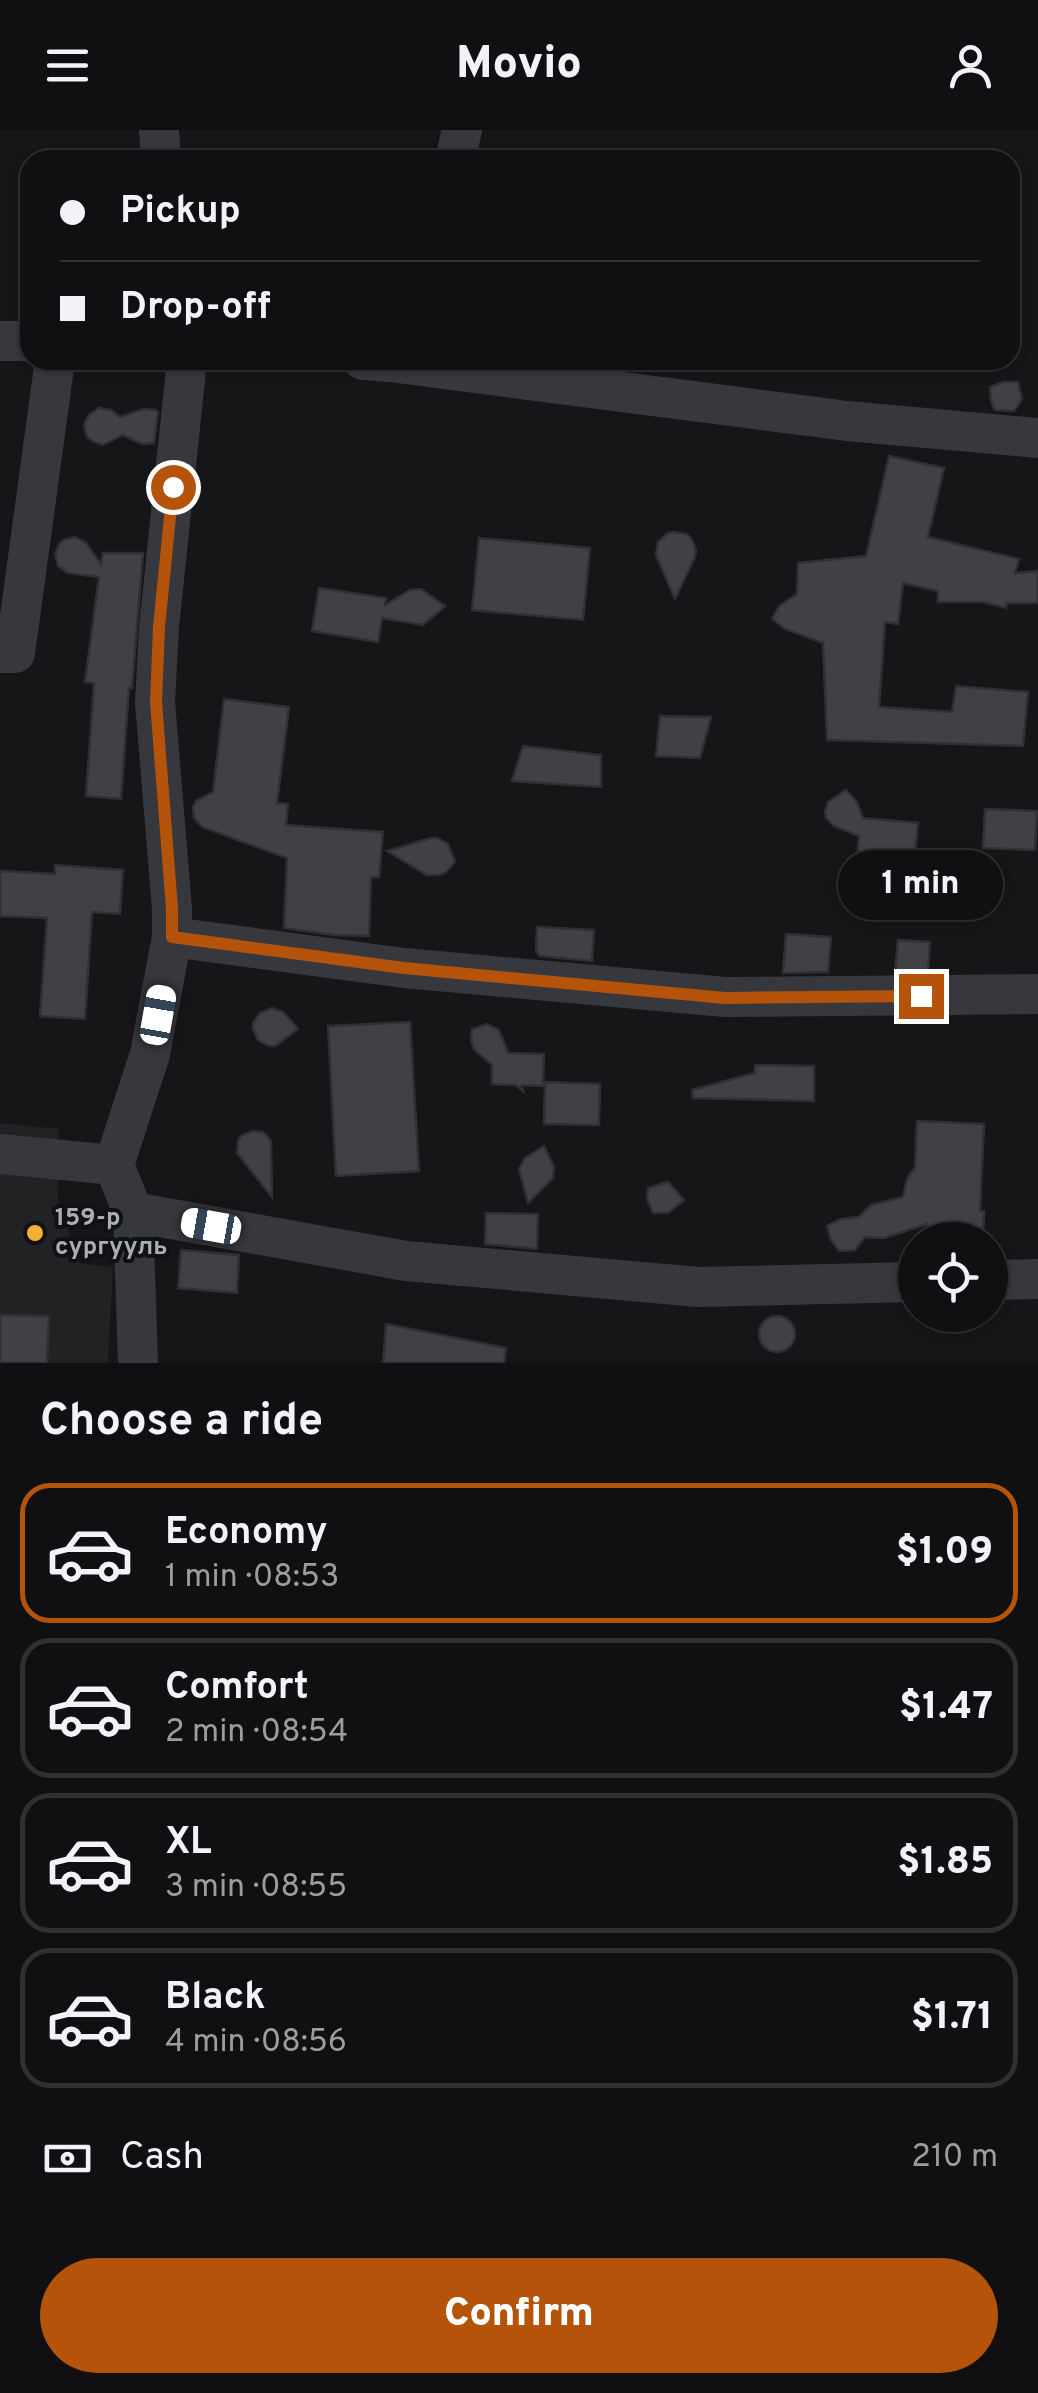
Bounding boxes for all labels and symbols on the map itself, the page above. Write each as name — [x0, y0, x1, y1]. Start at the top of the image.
route start — [151, 465, 196, 510]
callout: 1 min — [838, 851, 1004, 921]
route end — [899, 974, 944, 1019]
car — [138, 983, 178, 1047]
place label: 159-р сургууль — [55, 1203, 168, 1264]
car — [179, 1206, 243, 1246]
marker: 159-р сургууль — [24, 1222, 46, 1244]

